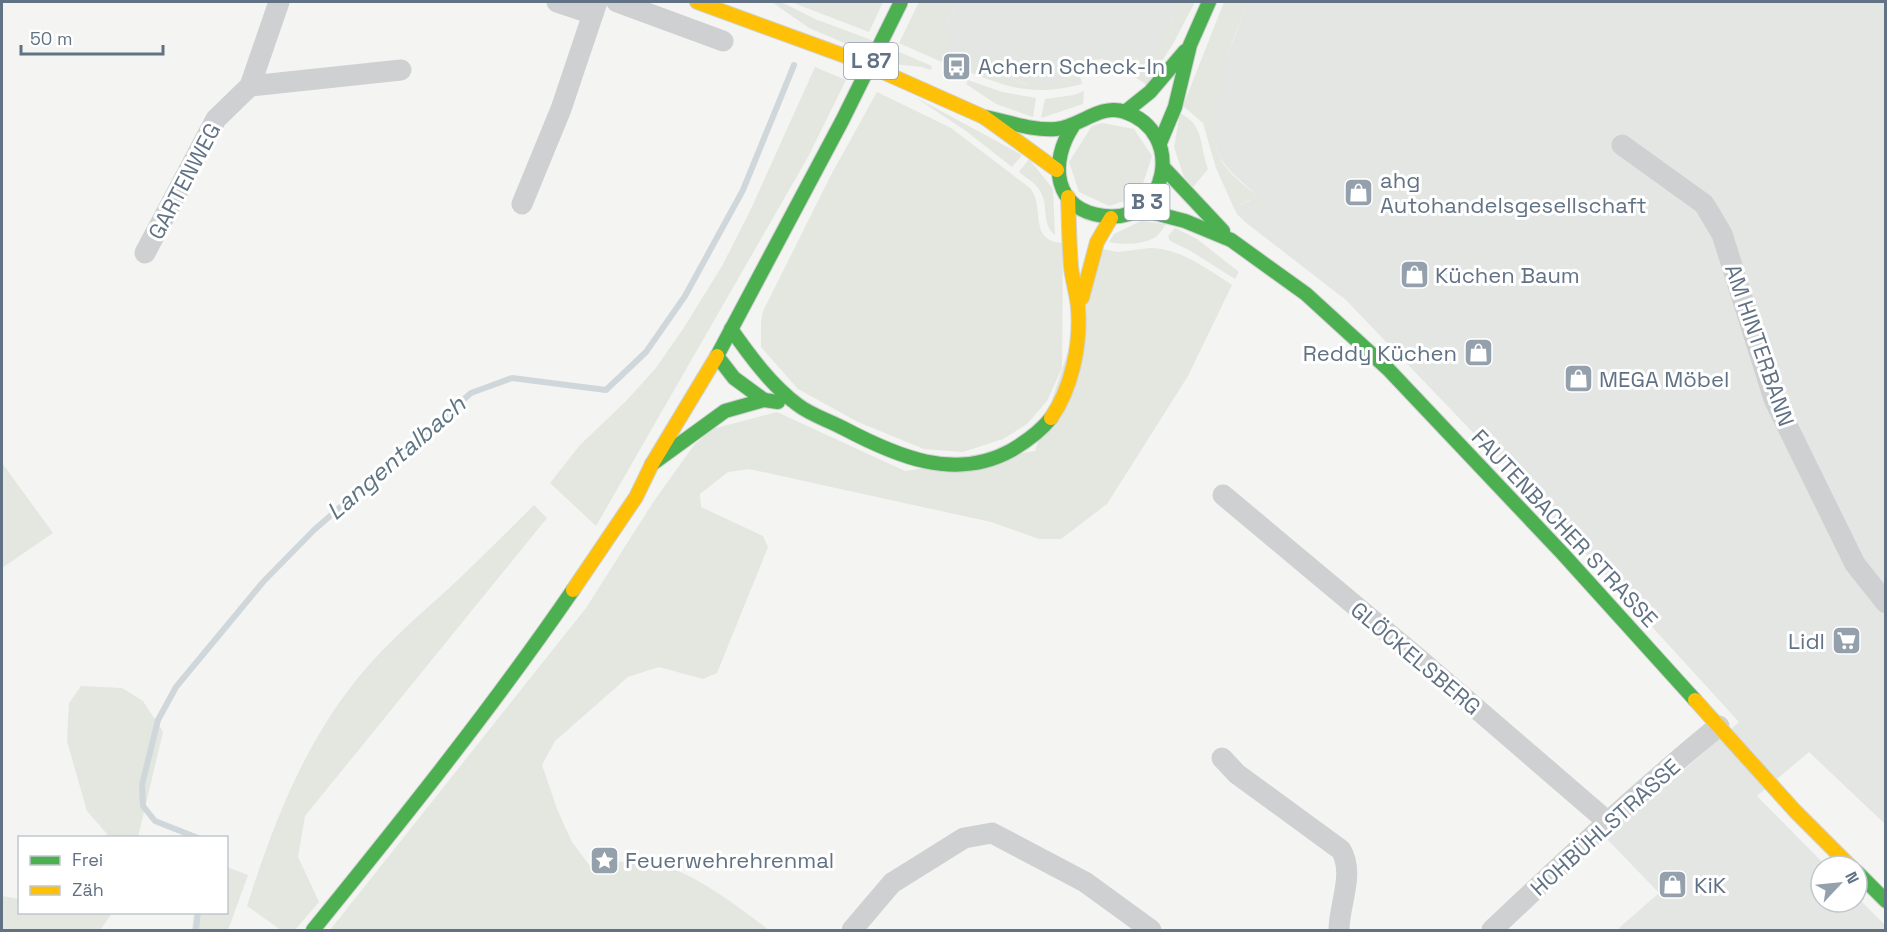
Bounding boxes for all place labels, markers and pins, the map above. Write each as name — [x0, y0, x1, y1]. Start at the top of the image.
bus stop icon: Achern Scheck-In — [941, 50, 973, 82]
place label: Achern Scheck-In — [978, 52, 1165, 80]
place label: ahg Autohandelsgesellschaft — [1380, 166, 1647, 219]
shop icon: ahg Autohandelsgesellschaft — [1343, 177, 1375, 209]
shop icon: Küchen Baum — [1398, 259, 1430, 291]
place label: Küchen Baum — [1435, 261, 1580, 289]
shop icon: Reddy Küchen — [1462, 337, 1494, 369]
place label: Reddy Küchen — [1303, 339, 1457, 367]
shop icon: MEGA Möbel — [1562, 363, 1594, 395]
place label: MEGA Möbel — [1599, 365, 1729, 393]
supermarket icon: Lidl — [1830, 625, 1862, 657]
place label: Lidl — [1788, 627, 1825, 655]
place icon: Feuerwehrehrenmal — [588, 844, 620, 876]
place label: Feuerwehrehrenmal — [625, 846, 834, 874]
shop icon: KiK — [1657, 869, 1689, 901]
place label: KiK — [1694, 871, 1727, 899]

